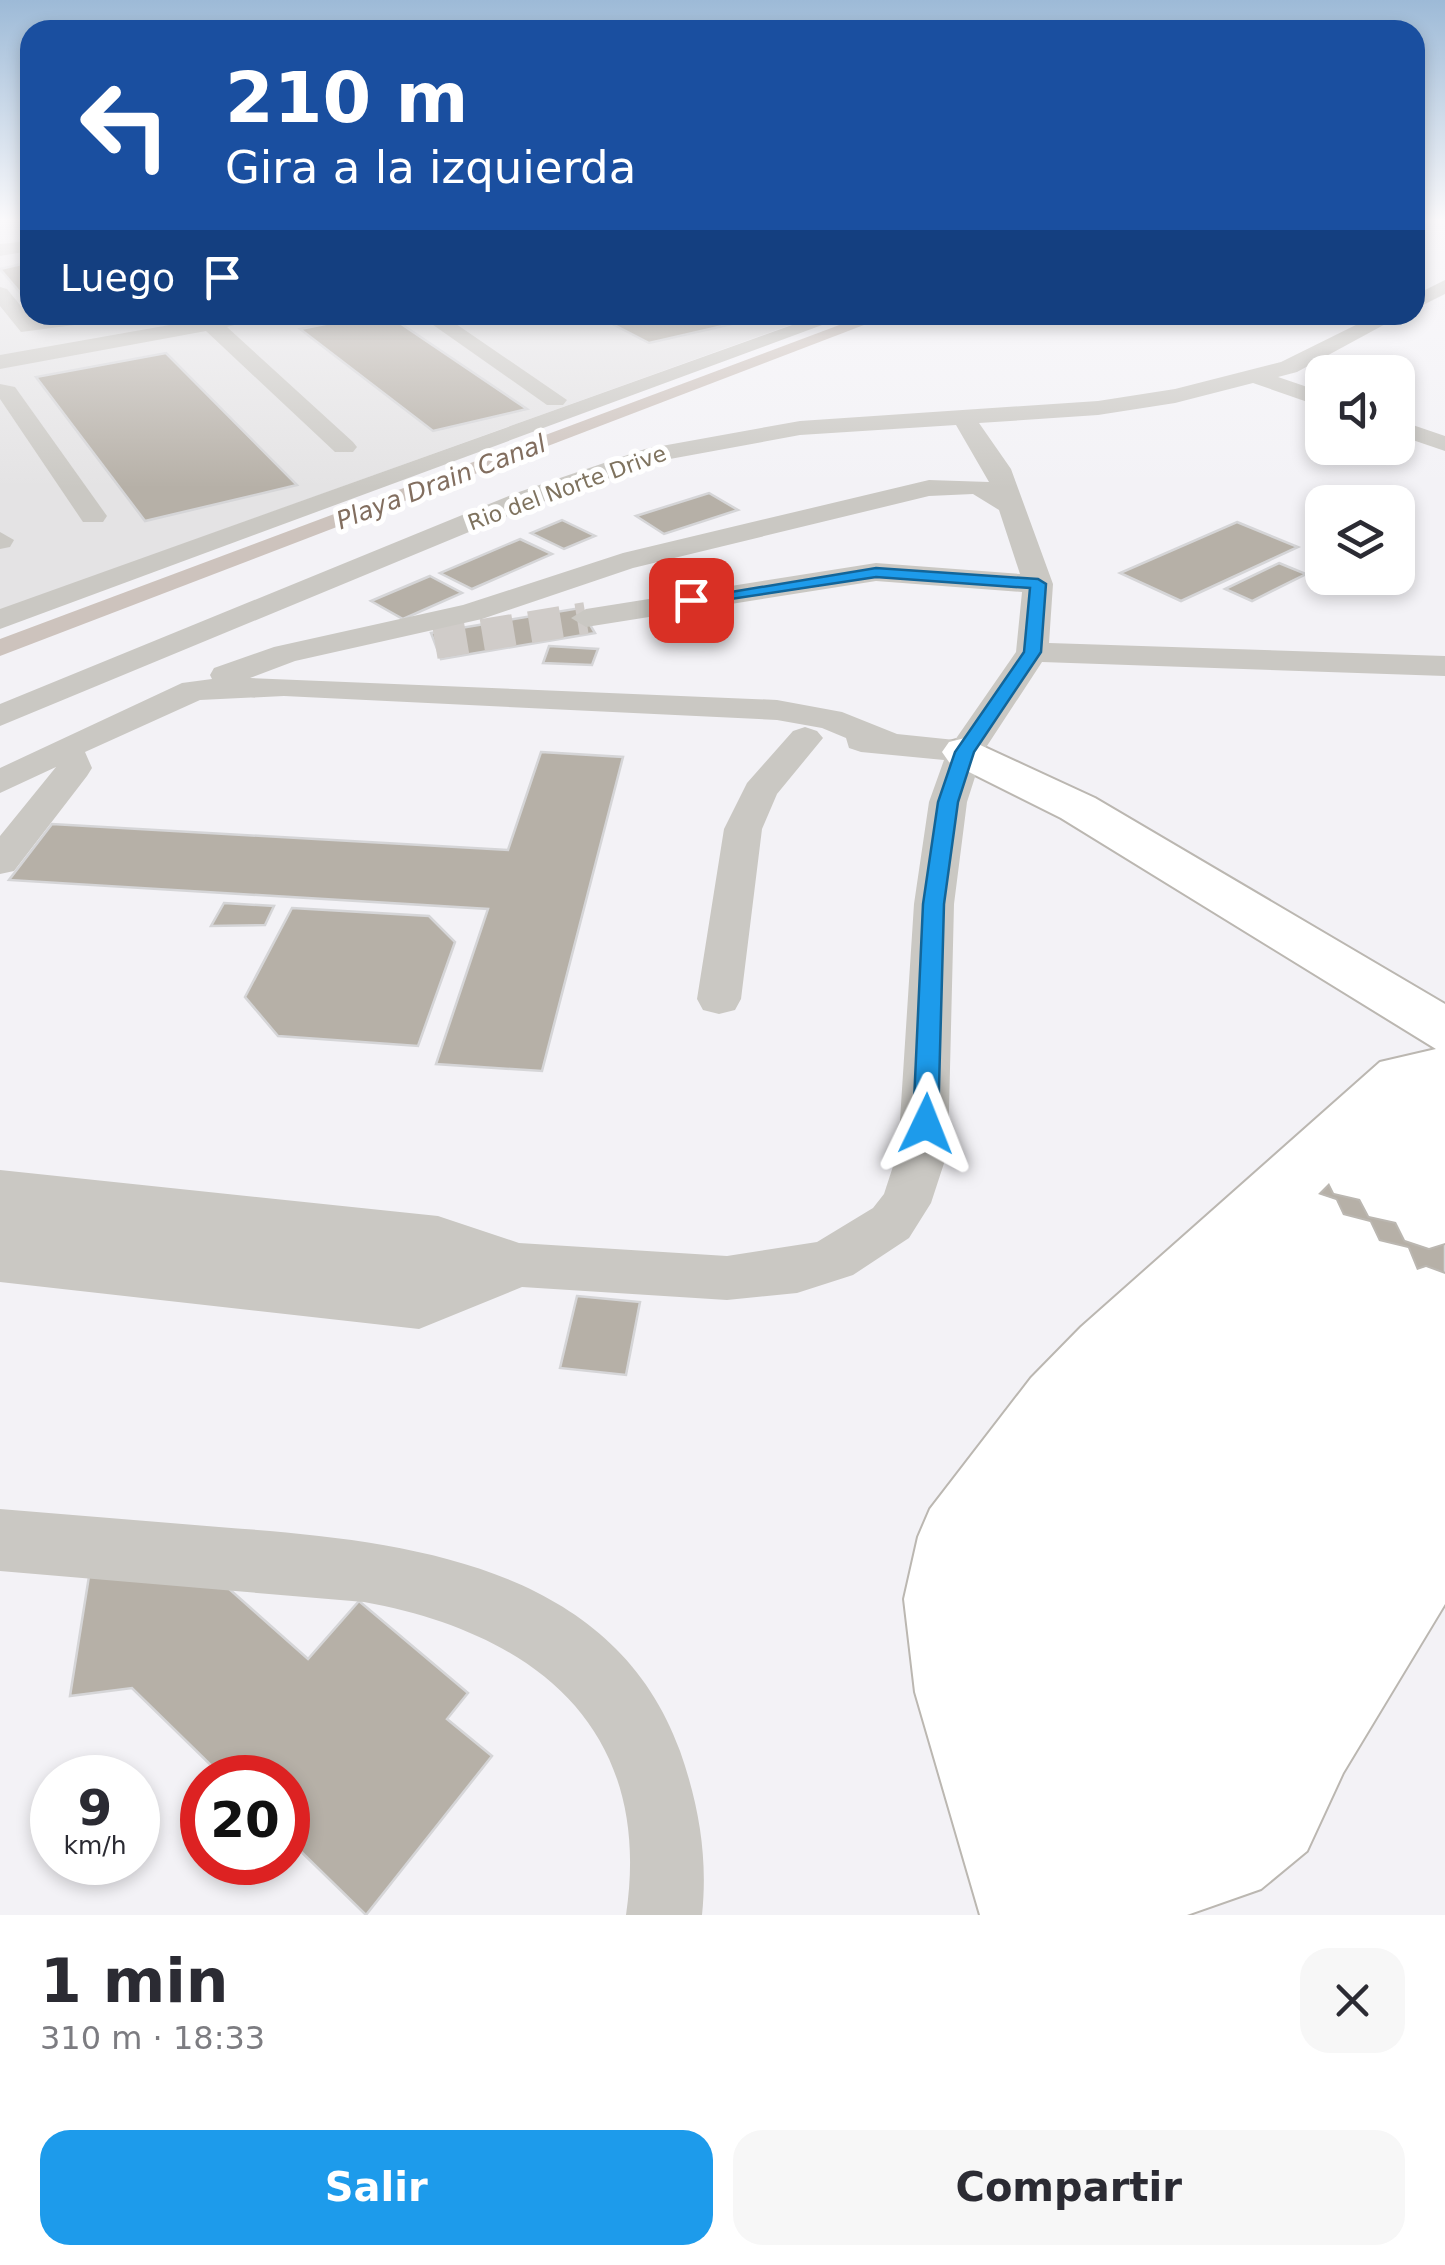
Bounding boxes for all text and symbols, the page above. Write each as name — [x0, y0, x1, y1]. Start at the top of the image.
text: 210 m — [225, 57, 468, 139]
icon: left — [60, 60, 190, 190]
text: Gira a la izquierda — [225, 141, 636, 194]
icon: arrive — [195, 250, 250, 305]
text: Luego — [60, 256, 175, 300]
map controls — [1305, 355, 1415, 595]
button: sound — [1305, 355, 1415, 465]
water label: Playa Drain Canal — [332, 429, 550, 535]
street label: Rio del Norte Drive — [464, 440, 670, 536]
button: layers — [1305, 485, 1415, 595]
pin — [649, 558, 734, 643]
icon: arrive — [664, 573, 719, 628]
position arrow — [874, 1072, 978, 1176]
speed limit sign: 20 — [180, 1755, 310, 1885]
text: 9 — [78, 1779, 112, 1837]
text: km/h — [63, 1831, 127, 1860]
text: 1 min — [40, 1946, 228, 2016]
button: close — [1300, 1948, 1405, 2053]
text: 310 m · 18:33 — [40, 2019, 265, 2057]
button: Salir — [40, 2130, 713, 2245]
button: Compartir — [733, 2130, 1405, 2245]

